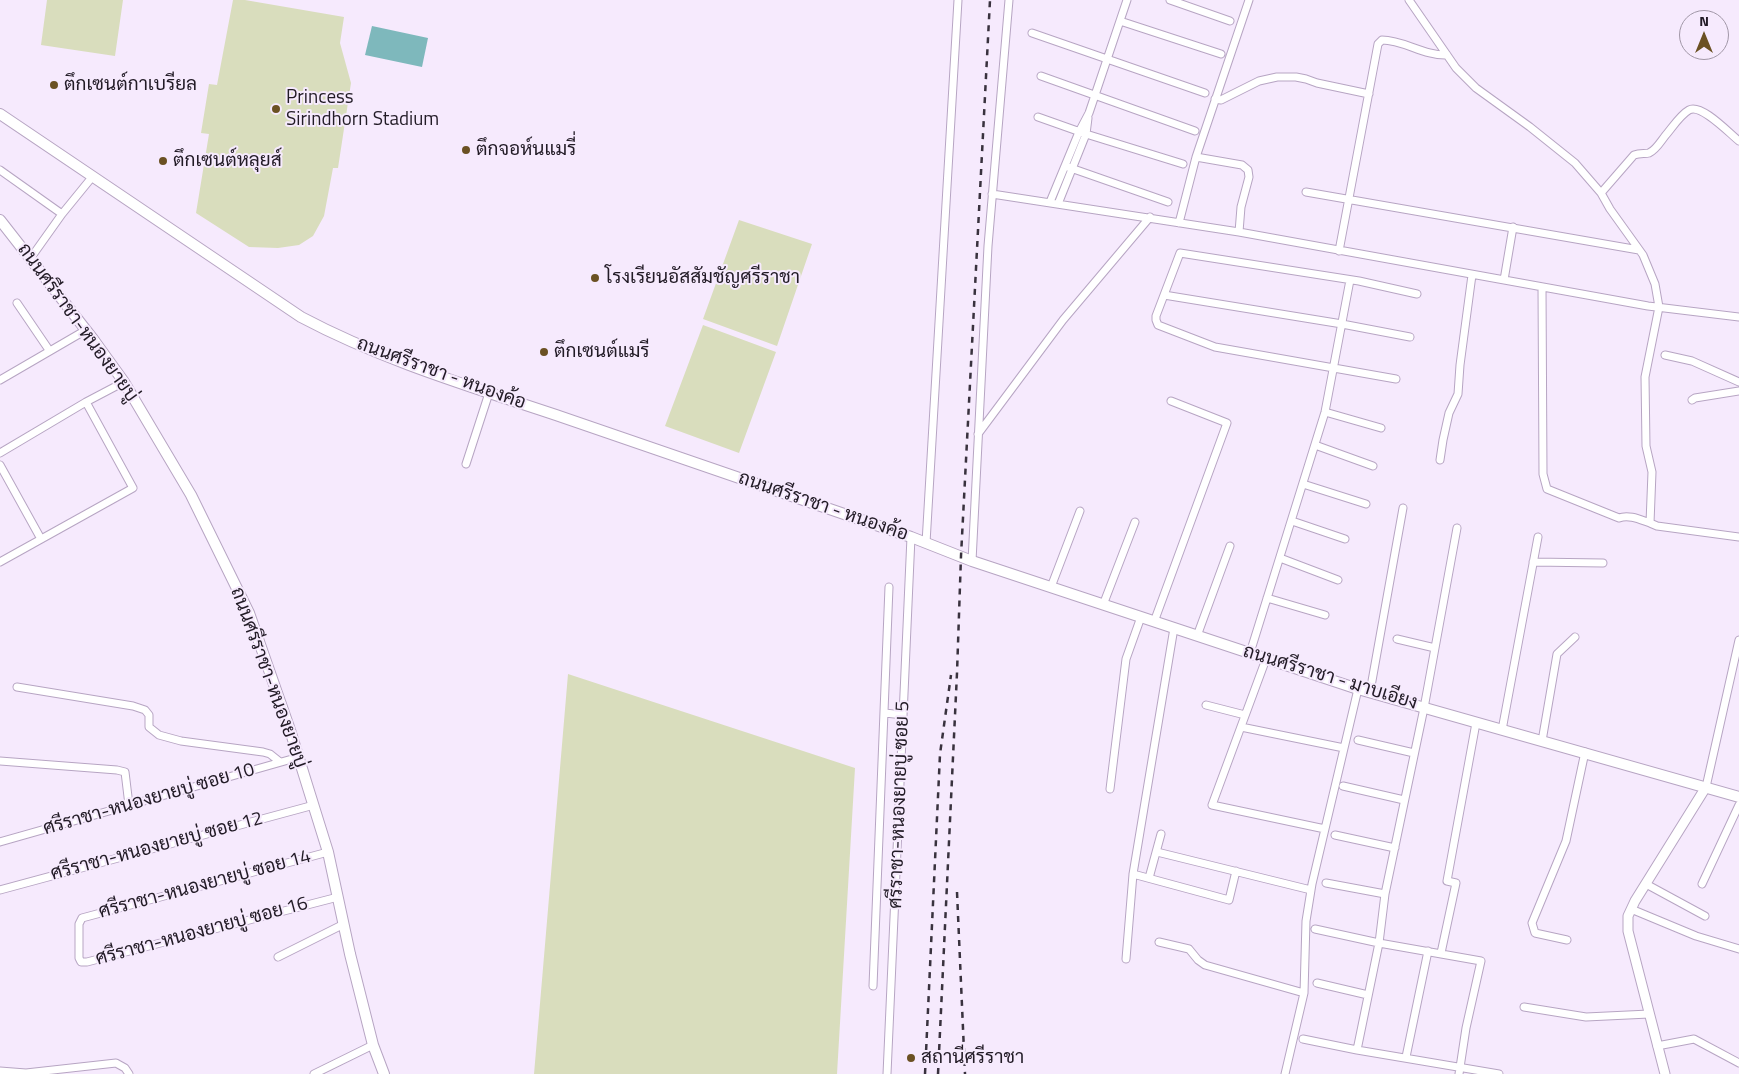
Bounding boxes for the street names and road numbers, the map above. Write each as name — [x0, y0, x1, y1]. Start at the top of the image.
street label: ถนนศรีราชา-หนองยายบู่ — [12, 239, 142, 407]
street label: ถนนศรีราชา - หนองค้อ — [353, 333, 529, 415]
street label: ถนนศรีราชา - หนองค้อ — [735, 467, 911, 547]
street label: ถนนศรีราชา-หนองยายบู่ — [225, 585, 311, 771]
street label: ถนนศรีราชา - มาบเอียง — [1240, 641, 1420, 715]
street label: ศรีราชา-หนองยายบู่ ซอย 5 — [885, 701, 915, 909]
street label: ศรีราชา-หนองยายบู่ ซอย 10 — [41, 759, 257, 841]
street label: ศรีราชา-หนองยายบู่ ซอย 12 — [48, 808, 266, 886]
street label: ศรีราชา-หนองยายบู่ ซอย 14 — [96, 846, 314, 924]
street label: ศรีราชา-หนองยายบู่ ซอย 16 — [93, 893, 311, 971]

